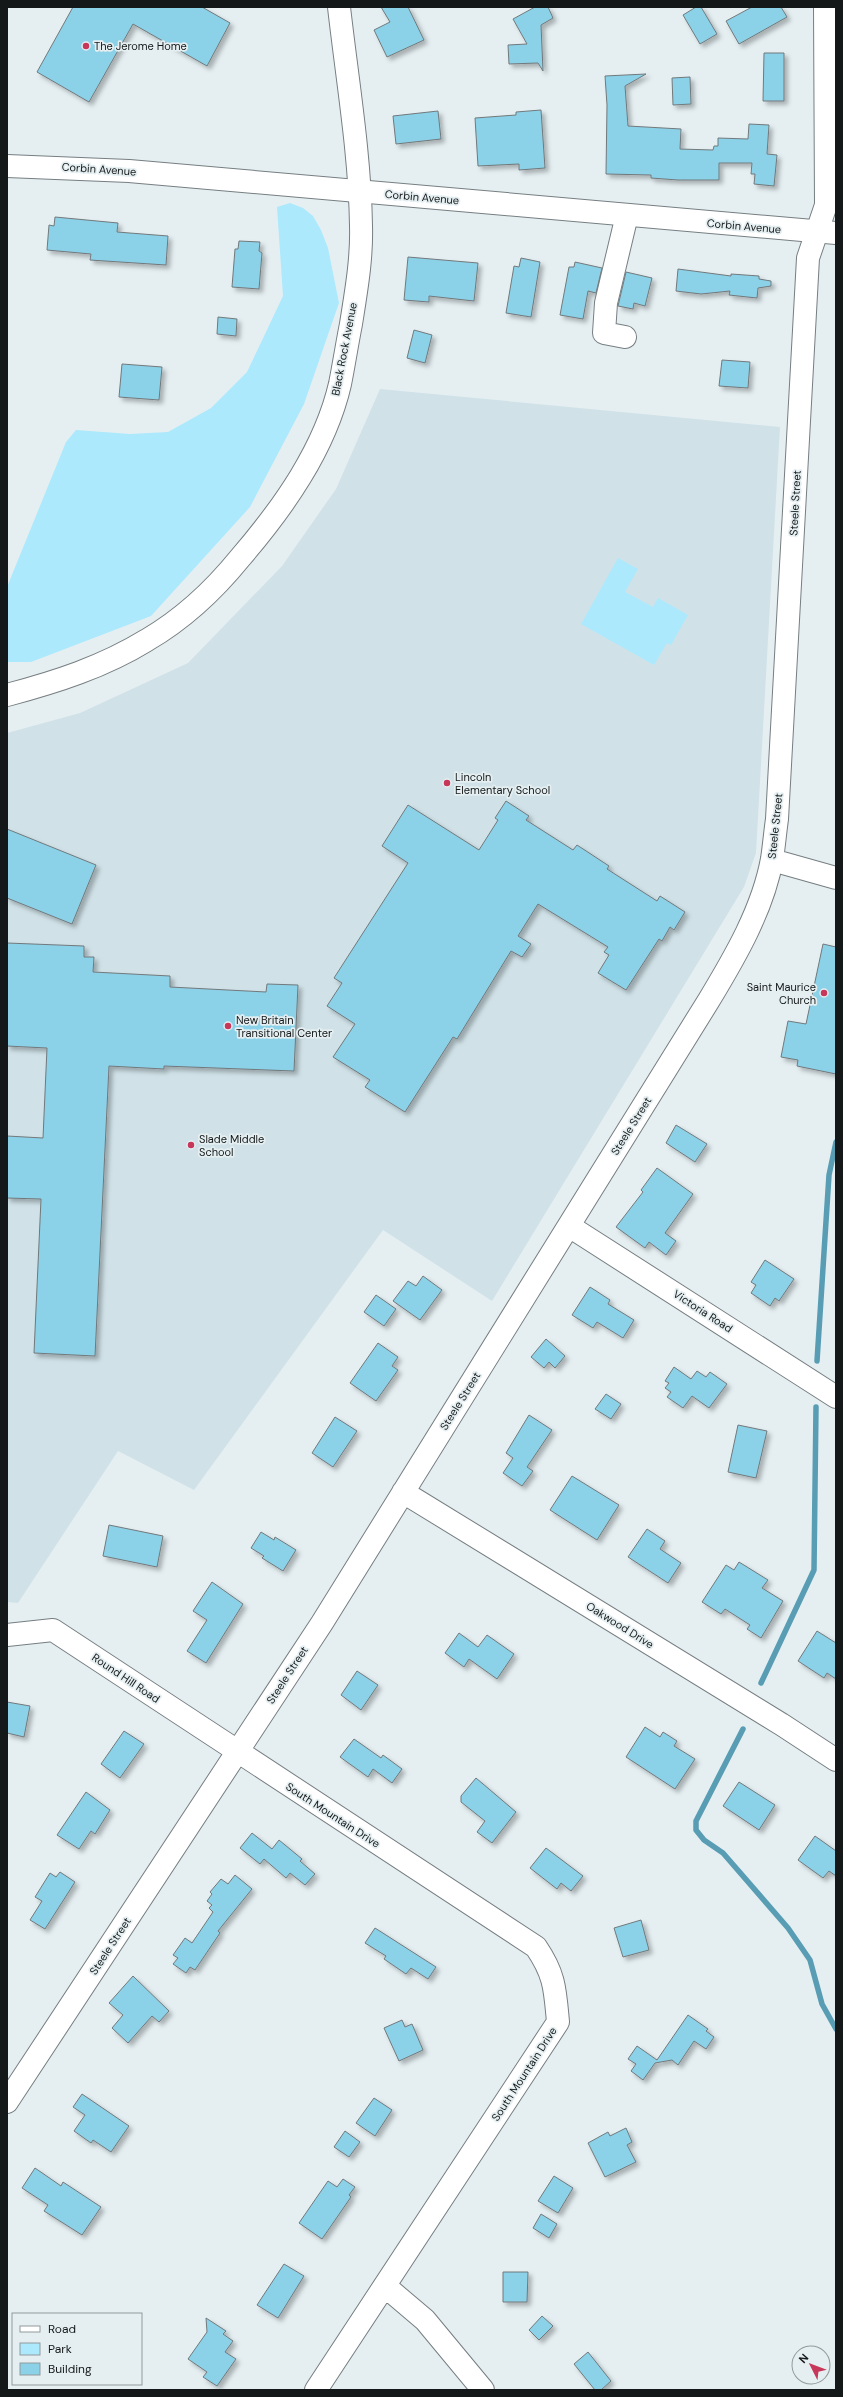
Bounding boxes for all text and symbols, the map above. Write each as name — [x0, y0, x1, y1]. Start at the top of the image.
place label: The Jerome Home — [94, 39, 187, 53]
marker: The Jerome Home — [81, 41, 91, 51]
street label: Corbin Avenue — [61, 159, 137, 179]
street label: Corbin Avenue — [384, 187, 460, 207]
street label: Corbin Avenue — [706, 216, 782, 236]
street label: Black Rock Avenue — [328, 301, 360, 397]
street label: Steele Street — [786, 470, 804, 536]
place label: Lincoln Elementary School — [455, 770, 550, 797]
marker: Lincoln Elementary School — [442, 778, 452, 788]
street label: Steele Street — [765, 793, 785, 859]
place label: Saint Maurice Church — [747, 980, 816, 1007]
marker: Saint Maurice Church — [819, 988, 829, 998]
place label: New Britain Transitional Center — [236, 1013, 332, 1040]
marker: New Britain Transitional Center — [223, 1021, 233, 1031]
street label: Steele Street — [608, 1094, 654, 1158]
place label: Slade Middle School — [199, 1132, 264, 1159]
marker: Slade Middle School — [186, 1140, 196, 1150]
street label: Victoria Road — [671, 1287, 735, 1335]
street label: Steele Street — [437, 1369, 483, 1433]
street label: Oakwood Drive — [584, 1599, 656, 1651]
street label: Steele Street — [263, 1644, 311, 1706]
street label: Round Hill Road — [89, 1650, 163, 1706]
street label: South Mountain Drive — [283, 1779, 383, 1851]
street label: Steele Street — [86, 1915, 134, 1977]
street label: South Mountain Drive — [488, 2024, 560, 2124]
legend — [12, 2313, 142, 2385]
text: Road — [48, 2321, 76, 2337]
text: Park — [48, 2341, 72, 2357]
north arrow — [791, 2345, 831, 2385]
text: N — [796, 2351, 811, 2366]
text: Building — [48, 2361, 92, 2377]

